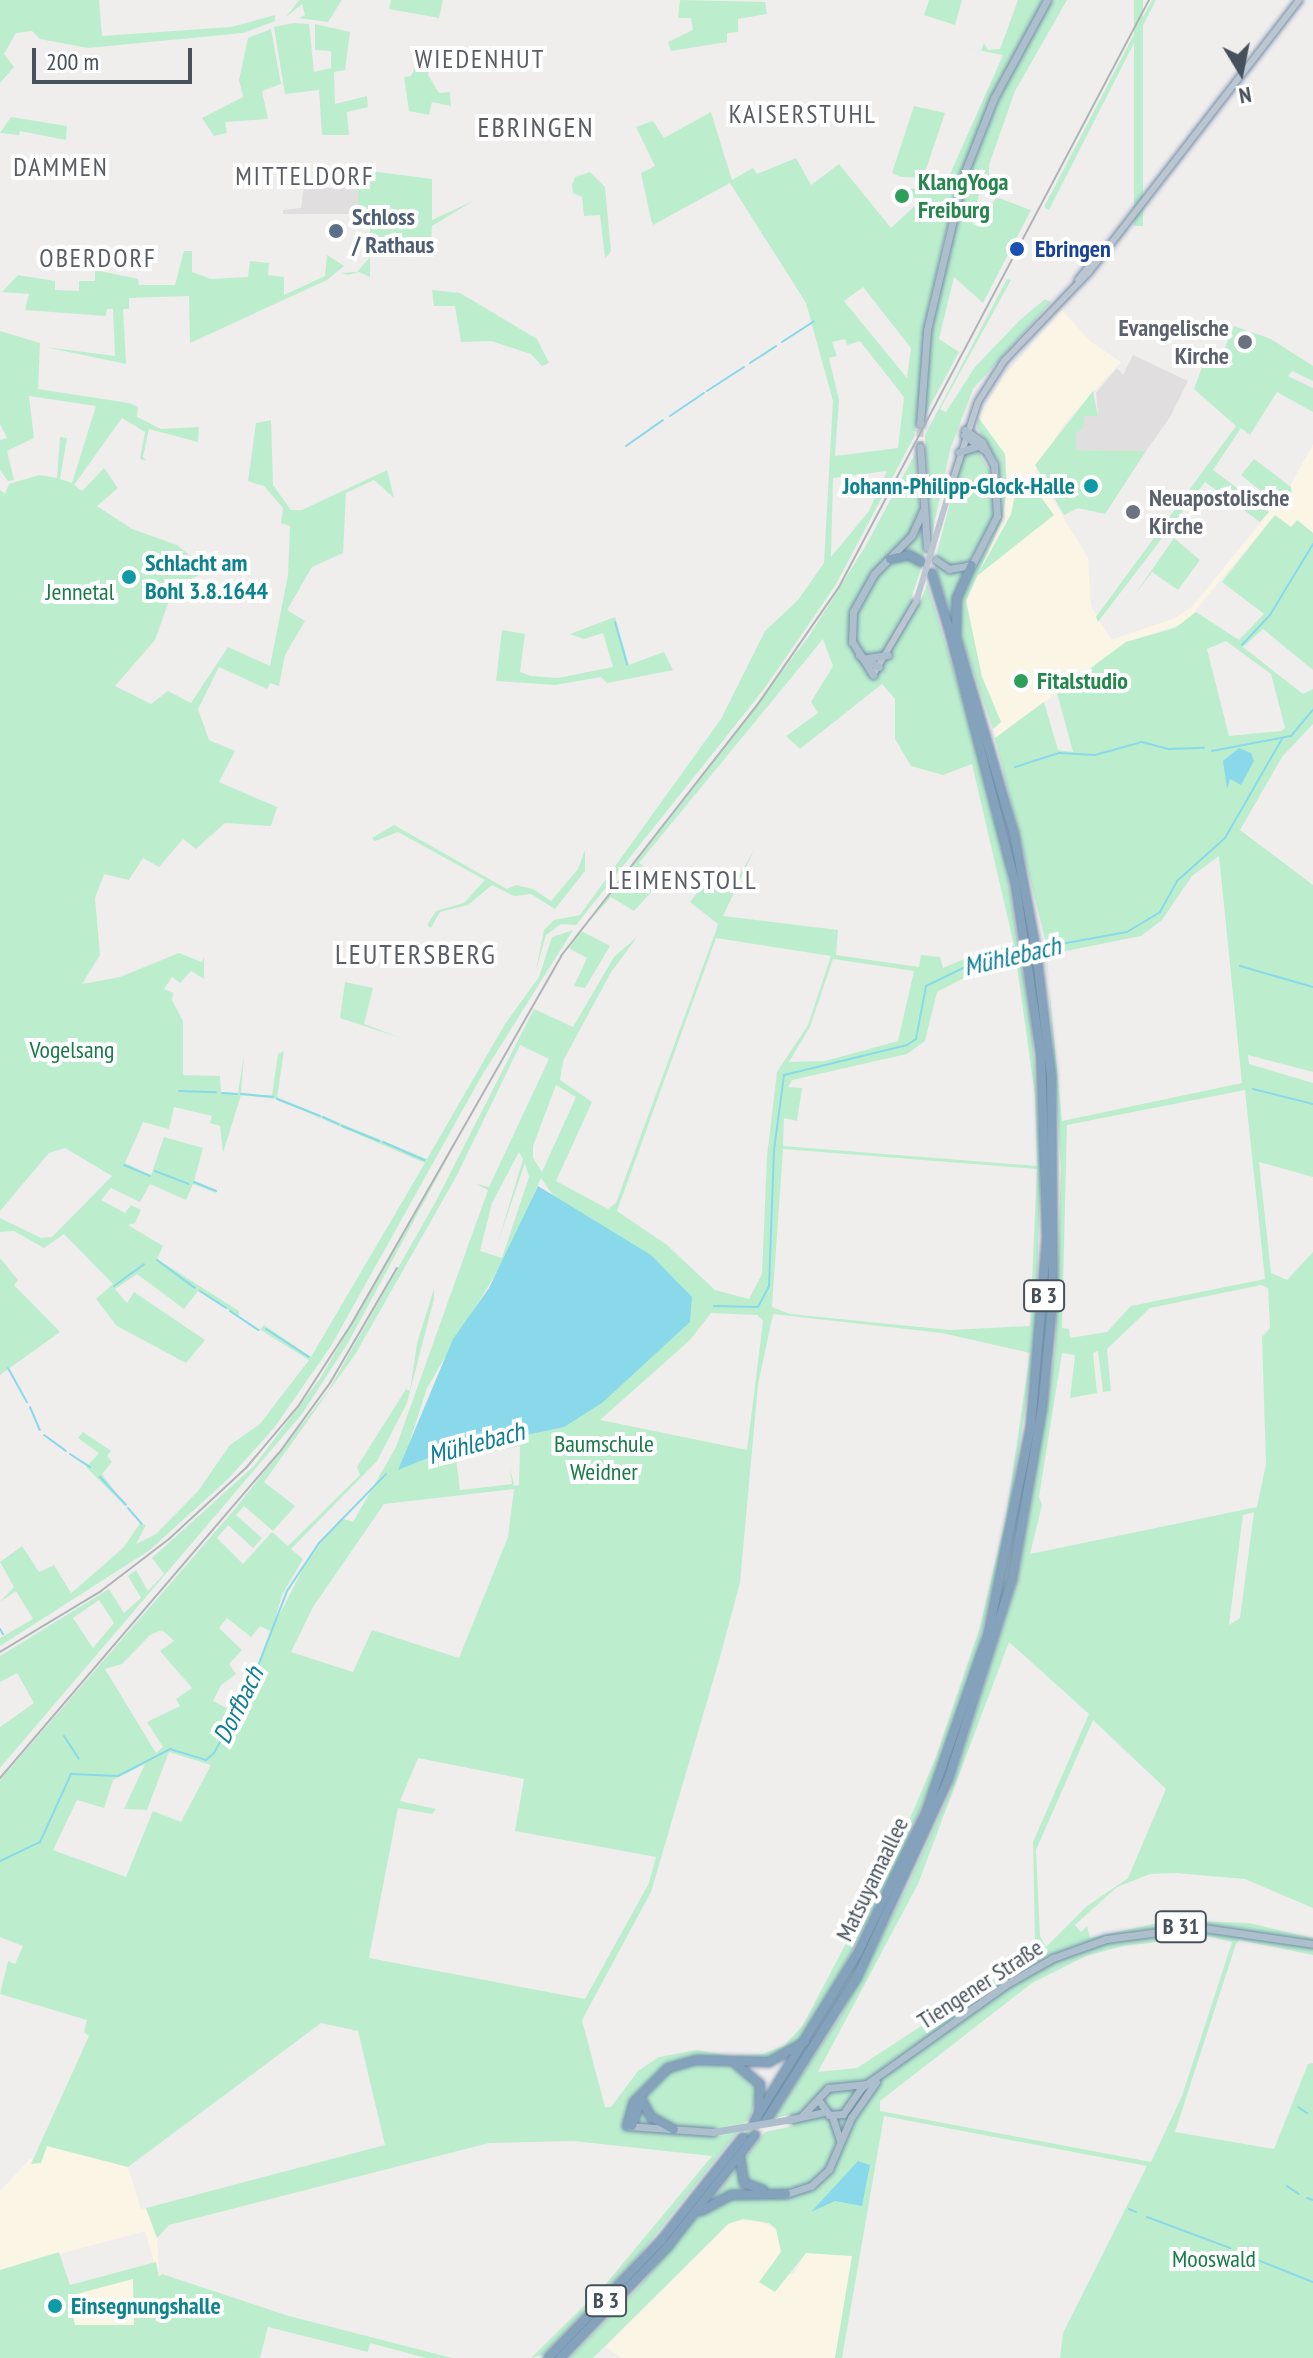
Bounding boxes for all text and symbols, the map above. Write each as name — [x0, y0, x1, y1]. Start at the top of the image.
scale bar — [36, 32, 196, 82]
north arrow — [1201, 32, 1281, 112]
district label: WIEDENHUT — [415, 43, 545, 75]
text: 200 m — [46, 46, 99, 77]
text: N — [1237, 81, 1253, 110]
district label: KAISERSTUHL — [729, 98, 877, 130]
district label: EBRINGEN — [477, 110, 595, 144]
district label: DAMMEN — [13, 151, 109, 183]
district label: MITTELDORF — [235, 160, 375, 192]
place label: KlangYoga Freiburg — [918, 168, 1009, 224]
marker: KlangYoga Freiburg — [893, 187, 911, 205]
place label: Schloss / Rathaus — [352, 203, 434, 259]
marker: Schloss / Rathaus — [327, 222, 345, 240]
place label: Ebringen — [1035, 235, 1111, 263]
marker: Ebringen — [1006, 238, 1028, 260]
district label: OBERDORF — [39, 242, 157, 274]
place label: Evangelische Kirche — [1118, 314, 1229, 370]
marker: Evangelische Kirche — [1236, 333, 1254, 351]
place label: Johann-Philipp-Glock-Halle — [843, 472, 1075, 500]
marker: Johann-Philipp-Glock-Halle — [1082, 477, 1100, 495]
place label: Neuapostolische Kirche — [1149, 484, 1289, 540]
marker: Neuapostolische Kirche — [1124, 503, 1142, 521]
place label: Schlacht am Bohl 3.8.1644 — [145, 549, 268, 605]
marker: Schlacht am Bohl 3.8.1644 — [120, 568, 138, 586]
park label: Jennetal — [46, 578, 114, 606]
place label: Fitalstudio — [1037, 667, 1128, 695]
marker: Fitalstudio — [1012, 672, 1030, 690]
district label: LEIMENSTOLL — [608, 864, 758, 896]
water label: Mühlebach — [961, 930, 1063, 982]
district label: LEUTERSBERG — [335, 937, 497, 971]
park label: Vogelsang — [30, 1036, 114, 1064]
road number: B 3 — [1022, 1278, 1066, 1314]
water label: Mühlebach — [424, 1415, 528, 1471]
park label: Baumschule Weidner — [554, 1430, 654, 1486]
water label: Dorfbach — [206, 1662, 270, 1748]
street label: Matsuyamaallee — [830, 1812, 914, 1946]
road number: B 31 — [1153, 1909, 1209, 1945]
street label: Tiengener Straße — [912, 1933, 1048, 2035]
park label: Mooswald — [1172, 2245, 1256, 2273]
road number: B 3 — [584, 2283, 628, 2319]
place label: Einsegnungshalle — [71, 2292, 221, 2320]
marker: Einsegnungshalle — [46, 2297, 64, 2315]

